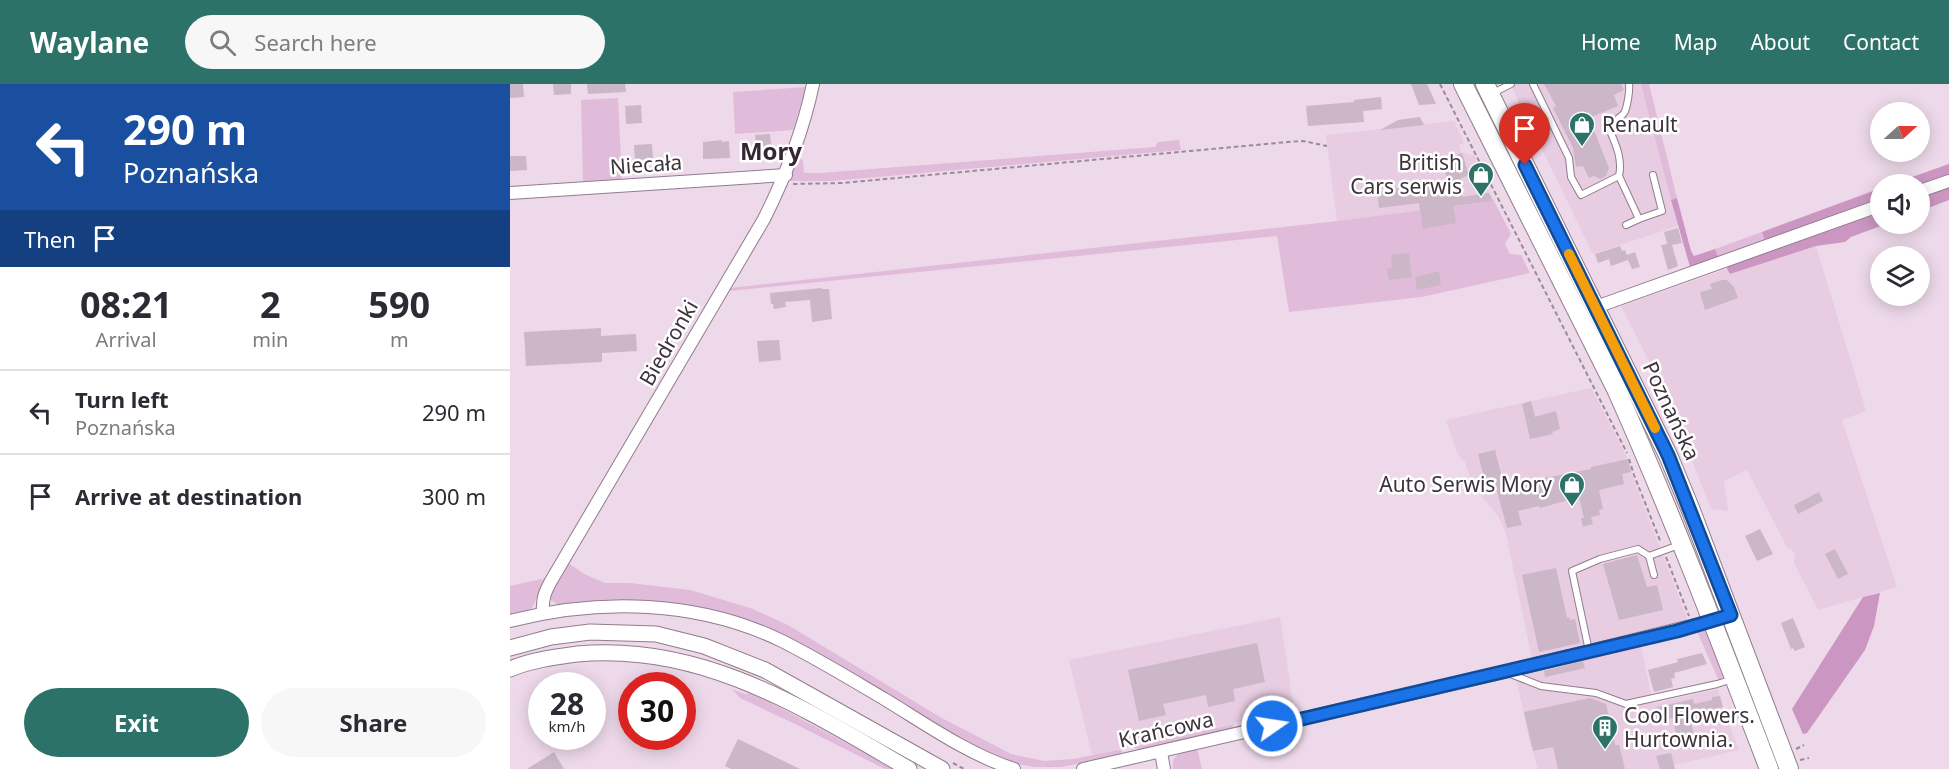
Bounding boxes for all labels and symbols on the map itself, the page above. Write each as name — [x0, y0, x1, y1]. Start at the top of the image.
north arrow — [1870, 102, 1930, 162]
pin — [1499, 103, 1550, 165]
shop icon: Renault — [1567, 110, 1597, 148]
place label: Renault — [1602, 110, 1678, 138]
district label: Mory — [740, 134, 802, 167]
street label: Niecała — [609, 148, 683, 180]
place label: British Cars serwis — [1350, 148, 1462, 200]
shop icon: British Cars serwis — [1466, 160, 1496, 198]
street label: Biedronki — [632, 295, 704, 390]
street label: Poznańska — [1637, 357, 1707, 464]
place label: Auto Serwis Mory — [1379, 470, 1552, 498]
shop icon: Auto Serwis Mory — [1557, 470, 1587, 508]
speed limit sign: 30 — [618, 672, 696, 750]
position arrow — [1240, 694, 1304, 758]
place label: Cool Flowers. Hurtownia. — [1624, 701, 1755, 753]
street label: Krańcowa — [1116, 705, 1216, 754]
building icon: Cool Flowers. Hurtownia. — [1590, 713, 1620, 751]

